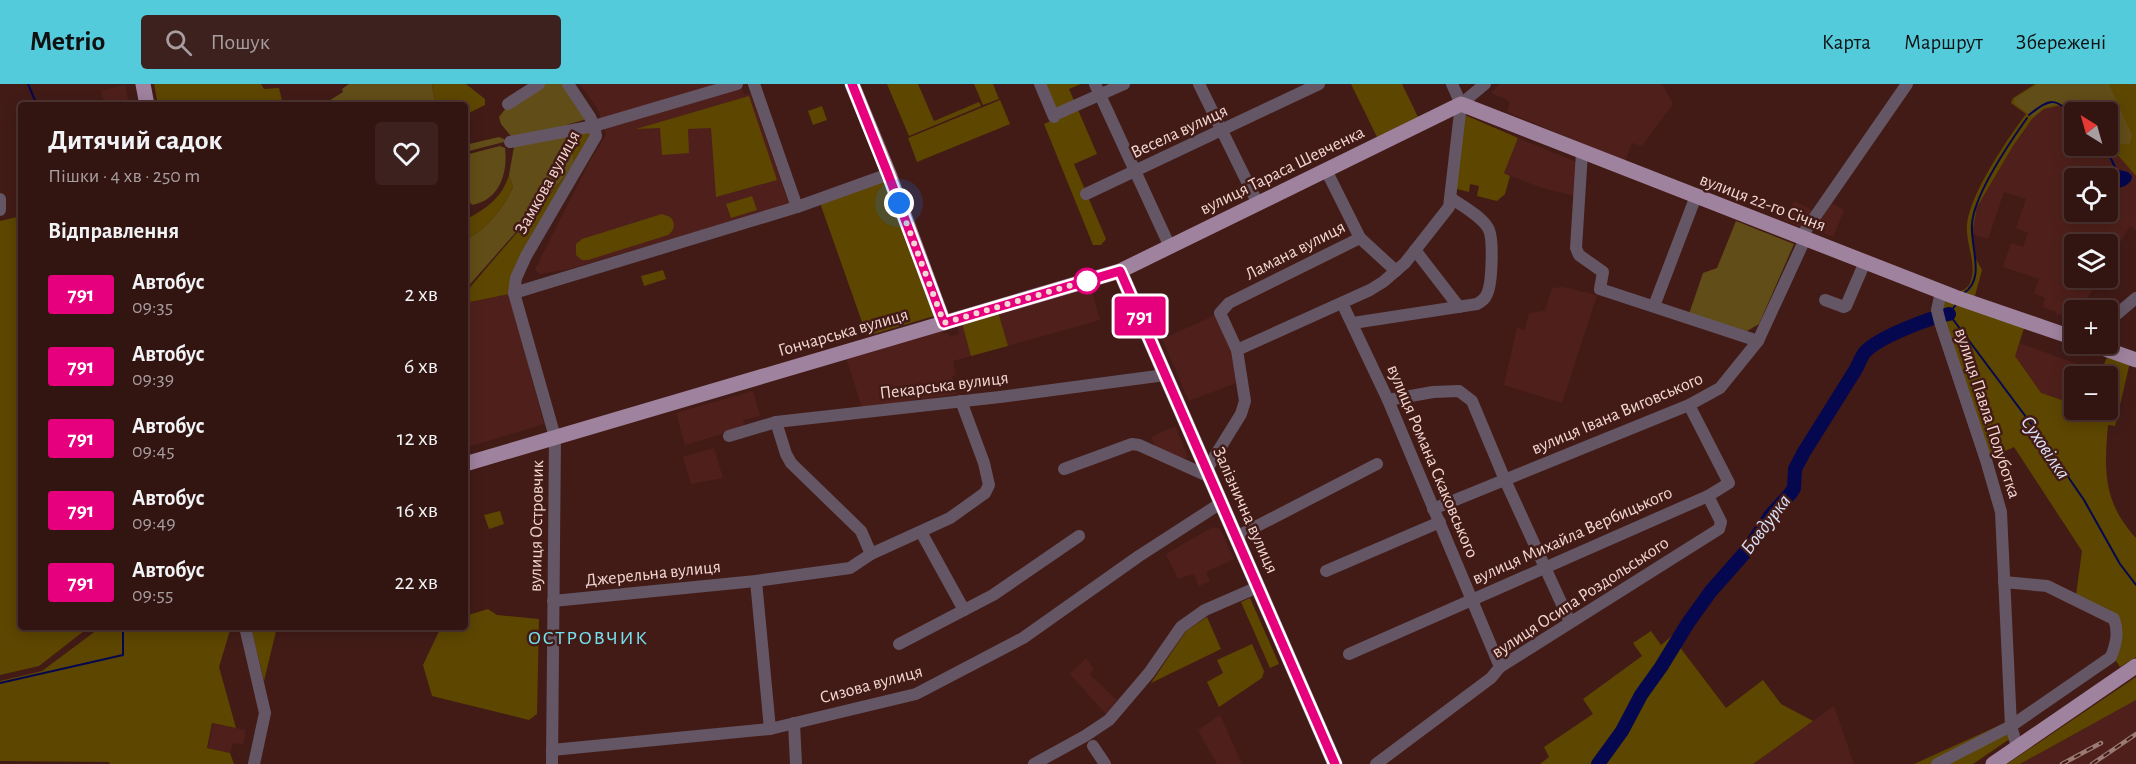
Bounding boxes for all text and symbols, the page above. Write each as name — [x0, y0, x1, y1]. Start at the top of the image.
search box — [141, 15, 561, 69]
icon: search — [162, 26, 195, 59]
text: Metrio — [30, 28, 105, 56]
text: Пошук — [210, 31, 270, 53]
text: Карта — [1822, 32, 1871, 53]
text: Маршрут — [1904, 32, 1983, 53]
text: Збережені — [2016, 32, 2106, 53]
street label: Весела вулиця — [1128, 102, 1231, 162]
north arrow — [2064, 102, 2118, 156]
map controls — [2064, 102, 2118, 420]
button: heart — [375, 122, 438, 185]
street label: вулиця Тараса Шевченка — [1197, 123, 1367, 219]
text: Дитячий садок — [48, 127, 222, 155]
street label: Замкова вулиця — [512, 128, 584, 237]
text: Пішки · 4 хв · 250 m — [48, 166, 200, 186]
button: locate — [2064, 168, 2118, 222]
street label: вулиця 22-го Січня — [1697, 171, 1828, 235]
your location — [884, 188, 914, 218]
street label: Ламана вулиця — [1243, 218, 1348, 284]
text: Відправлення — [48, 220, 179, 242]
button: layers — [2064, 234, 2118, 288]
unlabelled marker — [1074, 268, 1100, 294]
text: Автобус — [132, 271, 205, 293]
text: 2 хв — [404, 283, 438, 305]
text: 791 — [68, 284, 94, 305]
line badge: 791 — [1106, 296, 1174, 336]
text: 09:35 — [132, 297, 173, 317]
button: + — [2064, 300, 2118, 354]
street label: Гончарська вулиця — [776, 306, 911, 360]
text: 791 — [1127, 306, 1153, 327]
street label: вулиця Павла Полуботка — [1951, 326, 2024, 501]
text: Автобус — [132, 343, 205, 365]
text: 6 хв — [404, 355, 438, 377]
text: 791 — [68, 356, 94, 377]
street label: вулиця Романа Скаковського — [1383, 362, 1481, 561]
button: − — [2064, 366, 2118, 420]
text: 09:39 — [132, 369, 174, 389]
street label: Пекарська вулиця — [879, 369, 1010, 403]
street label: вулиця Івана Виговського — [1529, 370, 1706, 458]
water label: Суховілка — [2017, 412, 2074, 483]
text: Автобус — [132, 415, 205, 437]
text: 12 хв — [397, 427, 438, 449]
text: 791 — [68, 428, 94, 449]
text: 09:45 — [132, 441, 175, 461]
street label: Залізнична вулиця — [1209, 445, 1281, 576]
street label: вулиця Островчик — [527, 459, 547, 592]
street label: вулиця Михайла Вербицького — [1469, 483, 1675, 588]
text: Автобус — [132, 487, 205, 509]
water label: Бовдурка — [1737, 491, 1795, 558]
text: 16 хв — [397, 499, 438, 521]
text: 791 — [68, 500, 94, 521]
text: 09:49 — [132, 513, 176, 533]
street label: вулиця Осипа Роздольського — [1489, 534, 1672, 662]
street label: Джерельна вулиця — [584, 558, 722, 590]
text: Автобус — [132, 559, 205, 581]
text: 22 хв — [394, 571, 438, 593]
text: 791 — [68, 572, 94, 593]
text: 09:55 — [132, 585, 173, 605]
district label: ОСТРОВЧИК — [528, 628, 648, 648]
street label: Сизова вулиця — [818, 663, 925, 707]

